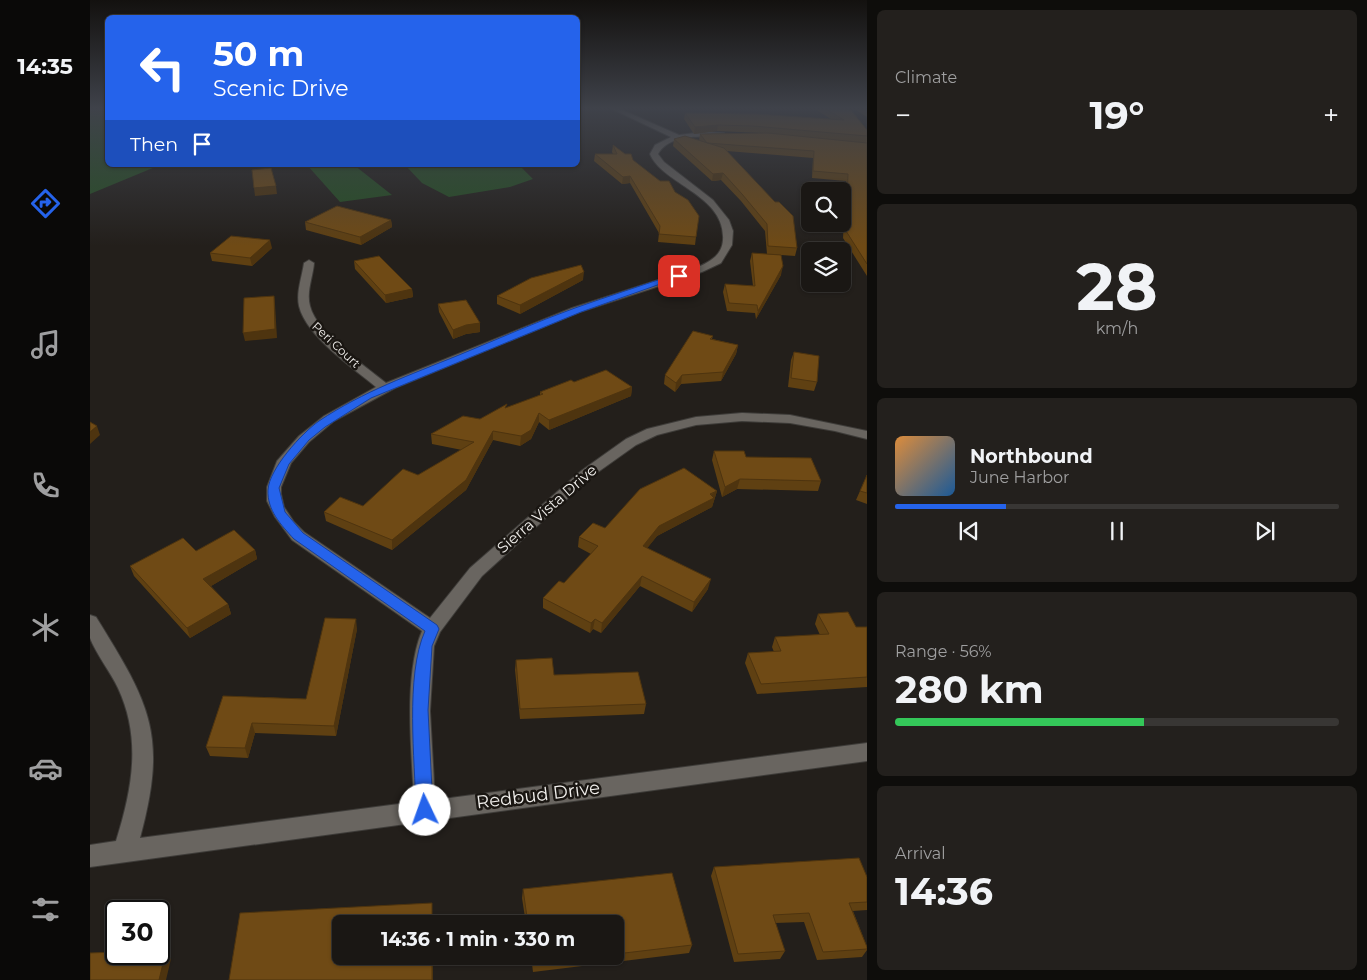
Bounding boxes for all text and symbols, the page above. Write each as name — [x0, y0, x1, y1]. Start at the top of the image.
text: 50 m — [213, 32, 304, 75]
icon: left — [130, 35, 195, 100]
text: 14:35 — [17, 53, 73, 80]
text: Climate — [895, 68, 957, 87]
text: Scenic Drive — [213, 75, 349, 102]
text: 19° — [1090, 92, 1145, 139]
text: − — [895, 98, 911, 132]
text: + — [1323, 98, 1339, 132]
icon: arrive — [188, 130, 216, 158]
text: Then — [130, 133, 178, 156]
map controls — [801, 182, 851, 292]
button: search — [801, 182, 851, 232]
icon: directions — [28, 186, 63, 221]
button: layers — [801, 242, 851, 292]
text: 28 — [1076, 247, 1158, 326]
pin — [658, 255, 700, 297]
icon: arrive — [665, 262, 693, 290]
street label: Peri Court — [309, 319, 364, 371]
text: km/h — [1096, 319, 1138, 338]
icon: music — [28, 327, 63, 362]
text: Northbound — [970, 445, 1093, 468]
street label: Sierra Vista Drive — [493, 460, 600, 557]
icon: phone — [28, 468, 63, 503]
text: June Harbor — [970, 468, 1069, 487]
icon: previous — [955, 517, 983, 545]
icon: pause — [1103, 517, 1131, 545]
icon: next — [1251, 517, 1279, 545]
icon: climate — [28, 610, 63, 645]
text: Range · 56% — [895, 642, 992, 661]
text: 280 km — [895, 666, 1044, 713]
icon: car — [28, 751, 63, 786]
street label: Redbud Drive — [475, 776, 601, 814]
position arrow — [398, 783, 450, 835]
text: Arrival — [895, 844, 945, 863]
text: 14:36 — [895, 868, 993, 915]
icon: filters — [28, 892, 63, 927]
speed limit sign: 30 — [105, 900, 170, 965]
text: 14:36 · 1 min · 330 m — [381, 928, 575, 951]

